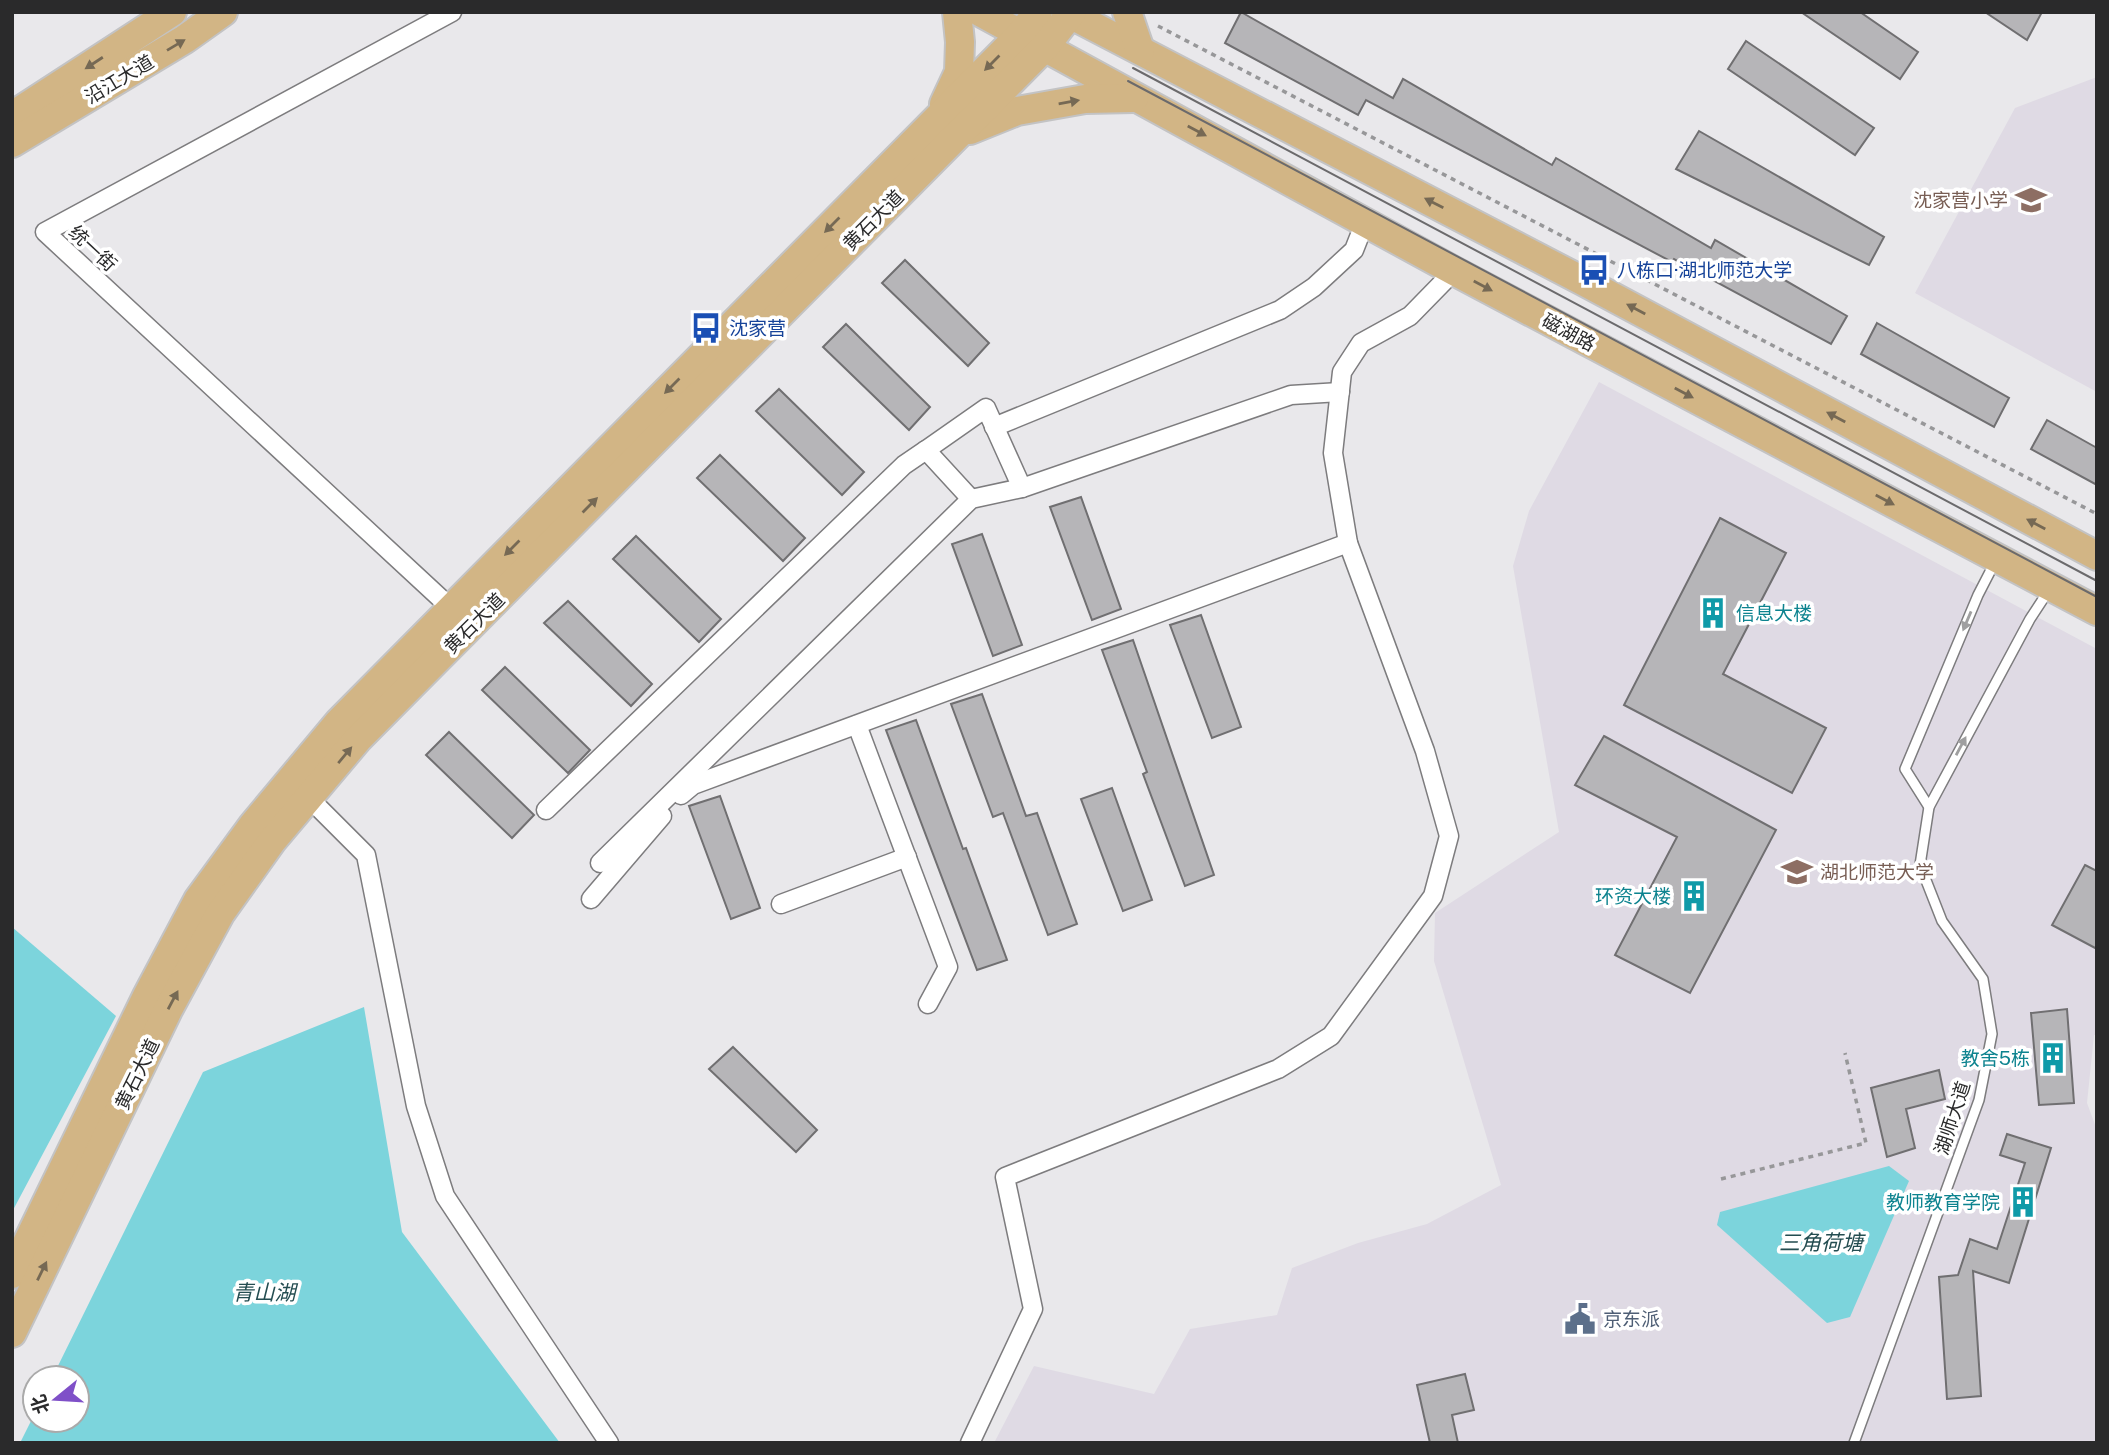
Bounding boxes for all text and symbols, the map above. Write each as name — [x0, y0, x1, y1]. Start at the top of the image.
one-way arrow — [166, 38, 185, 51]
street label: 沿江大道 — [81, 50, 157, 108]
one-way arrow — [984, 55, 1000, 71]
one-way arrow — [84, 56, 104, 69]
one-way arrow — [1058, 96, 1080, 107]
one-way arrow — [1187, 125, 1207, 137]
school or university icon: 沈家营小学 — [2014, 183, 2048, 217]
street label: 黄石大道 — [838, 185, 908, 255]
place label: 沈家营小学 — [1913, 189, 2008, 211]
one-way arrow — [1424, 198, 1444, 209]
one-way arrow — [824, 216, 841, 232]
street label: 统一街 — [65, 221, 121, 275]
bus stop icon: 八栋口·湖北师范大学 — [1577, 253, 1611, 287]
place label: 八栋口·湖北师范大学 — [1617, 259, 1792, 281]
one-way arrow — [1473, 281, 1493, 292]
one-way arrow — [1626, 303, 1645, 315]
street label: 磁湖路 — [1539, 309, 1599, 355]
bus stop icon: 沈家营 — [689, 311, 723, 345]
place label: 沈家营 — [729, 317, 786, 339]
one-way arrow — [664, 378, 681, 394]
one-way arrow — [1674, 387, 1694, 399]
one-way arrow — [1826, 411, 1846, 423]
one-way arrow — [1875, 494, 1895, 506]
one-way arrow — [582, 497, 599, 514]
one-way arrow — [2027, 518, 2046, 530]
one-way arrow — [504, 540, 520, 556]
street label: 黄石大道 — [439, 588, 509, 658]
building icon: 信息大楼 — [1696, 596, 1730, 630]
place label: 信息大楼 — [1736, 602, 1812, 624]
one-way arrow — [1961, 610, 1972, 631]
one-way arrow — [1955, 736, 1967, 756]
one-way arrow — [337, 746, 352, 763]
school or university icon: 湖北师范大学 — [1780, 855, 1814, 889]
place label: 湖北师范大学 — [1820, 861, 1934, 883]
building icon: 环资大楼 — [1677, 879, 1711, 913]
place label: 环资大楼 — [1595, 885, 1671, 907]
one-way arrow — [167, 990, 179, 1010]
street label: 黄石大道 — [110, 1035, 164, 1113]
building icon: 教舍5栋 — [2036, 1041, 2070, 1075]
place label: 教舍5栋 — [1961, 1047, 2030, 1069]
street label: 湖师大道 — [1930, 1078, 1974, 1158]
building icon: 教师教育学院 — [2006, 1185, 2040, 1219]
place label: 教师教育学院 — [1886, 1191, 2000, 1213]
water label: 三角荷塘 — [1779, 1230, 1866, 1255]
one-way arrow — [36, 1261, 48, 1281]
water label: 青山湖 — [233, 1280, 298, 1305]
public building icon: 京东派 — [1563, 1302, 1597, 1336]
place label: 京东派 — [1603, 1308, 1660, 1330]
north arrow — [21, 1364, 91, 1434]
text: 北 — [26, 1392, 53, 1417]

